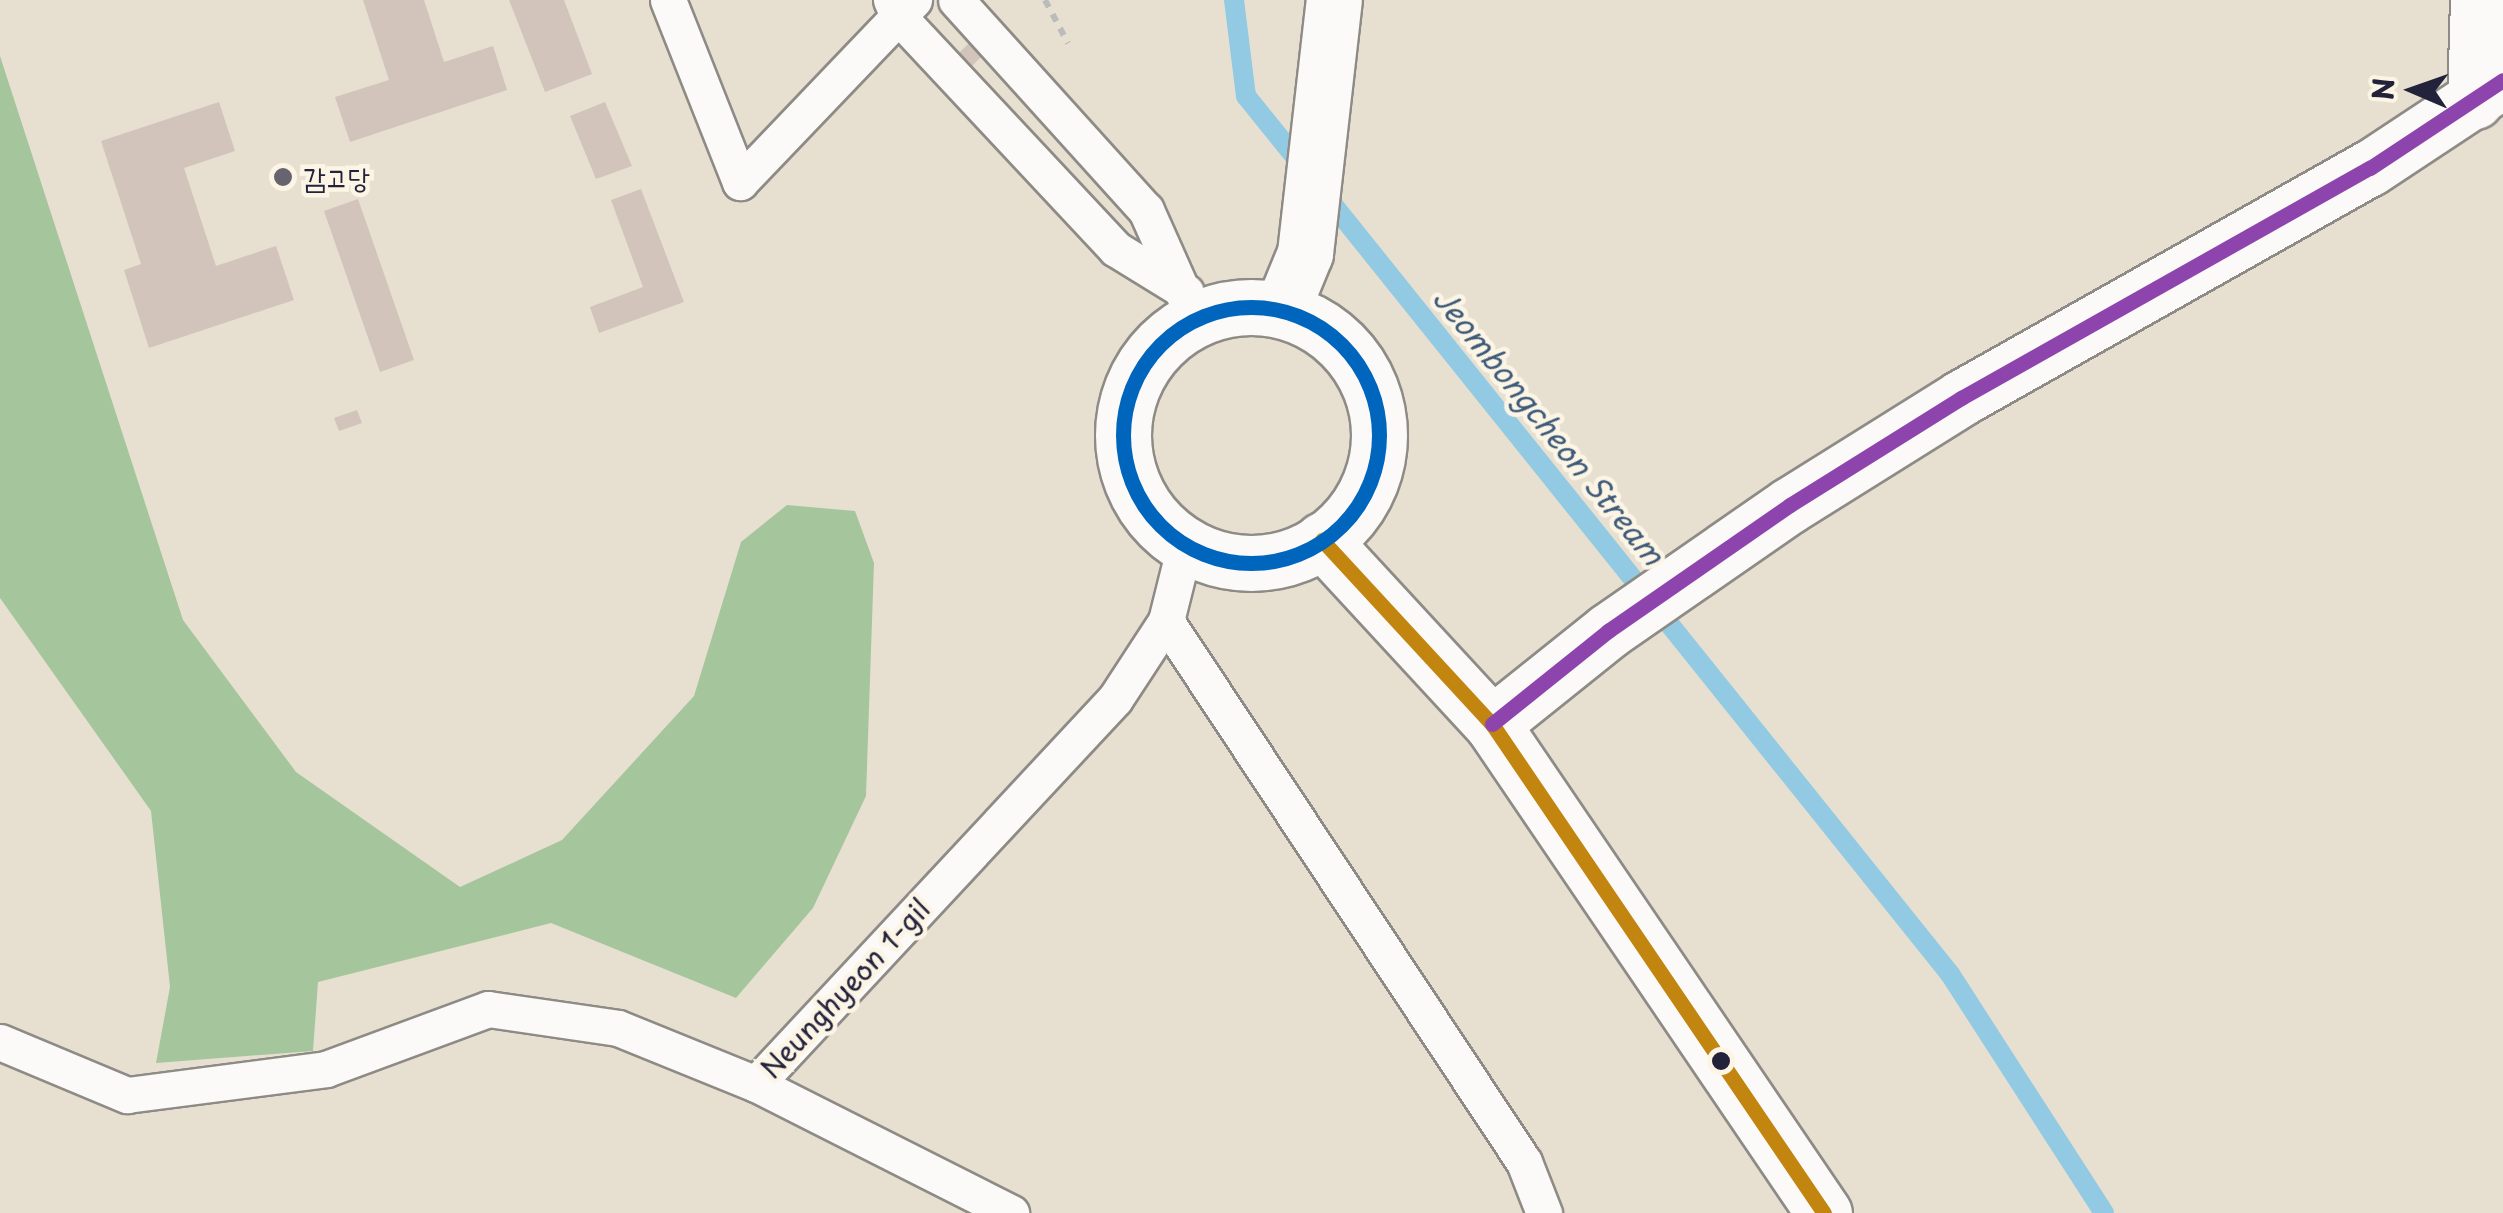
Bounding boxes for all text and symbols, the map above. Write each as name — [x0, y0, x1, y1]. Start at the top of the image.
north arrow — [2363, 40, 2463, 140]
text: N — [2361, 77, 2404, 101]
place label: 감고당 — [303, 160, 371, 194]
marker: 감고당 — [272, 166, 294, 188]
water label: Jeombongcheon Stream — [1426, 280, 1672, 572]
street label: Neunghyeon 1-gil — [754, 892, 936, 1084]
unlabelled marker — [1711, 1051, 1731, 1071]

